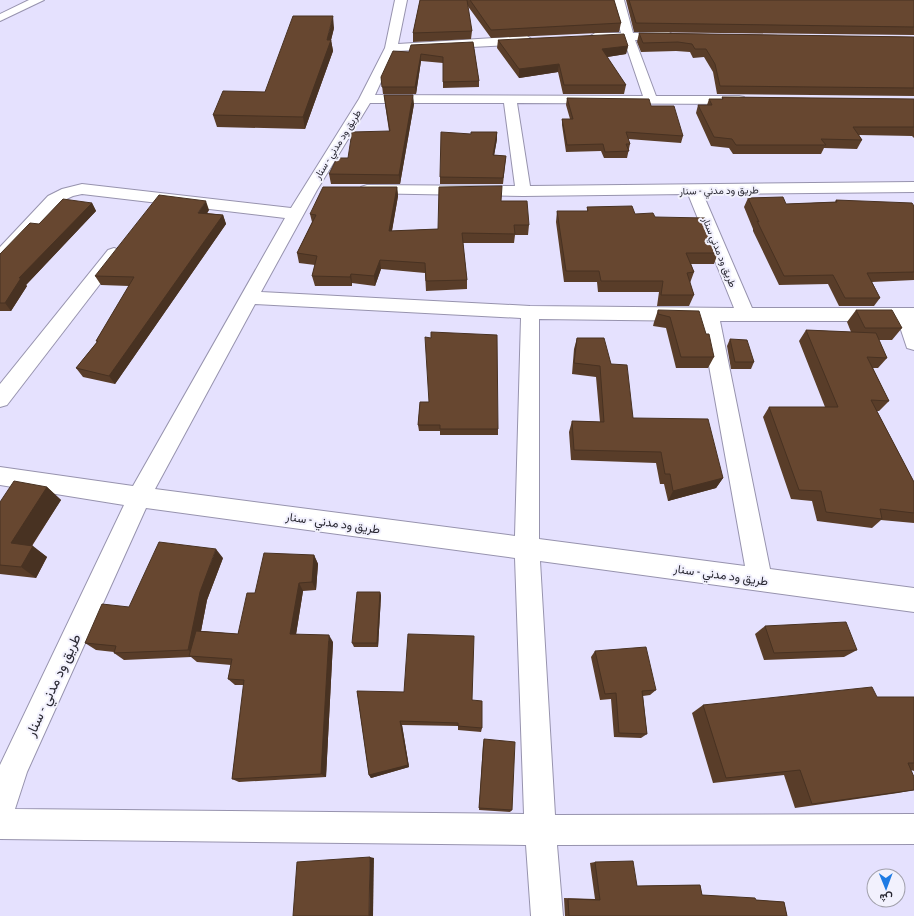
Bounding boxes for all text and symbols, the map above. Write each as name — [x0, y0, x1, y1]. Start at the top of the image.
street label: طريق ود مدني - سنار — [311, 107, 366, 183]
street label: طريق ود مدني - سنار — [678, 184, 759, 200]
street label: طريق ود مدني سنار — [697, 215, 739, 290]
street label: طريق ود مدني - سنار — [283, 509, 381, 540]
street label: طريق ود مدني - سنار — [671, 561, 769, 592]
street label: طريق ود مدني - سنار — [22, 631, 87, 741]
north arrow — [866, 868, 906, 908]
text: ش — [879, 891, 893, 904]

